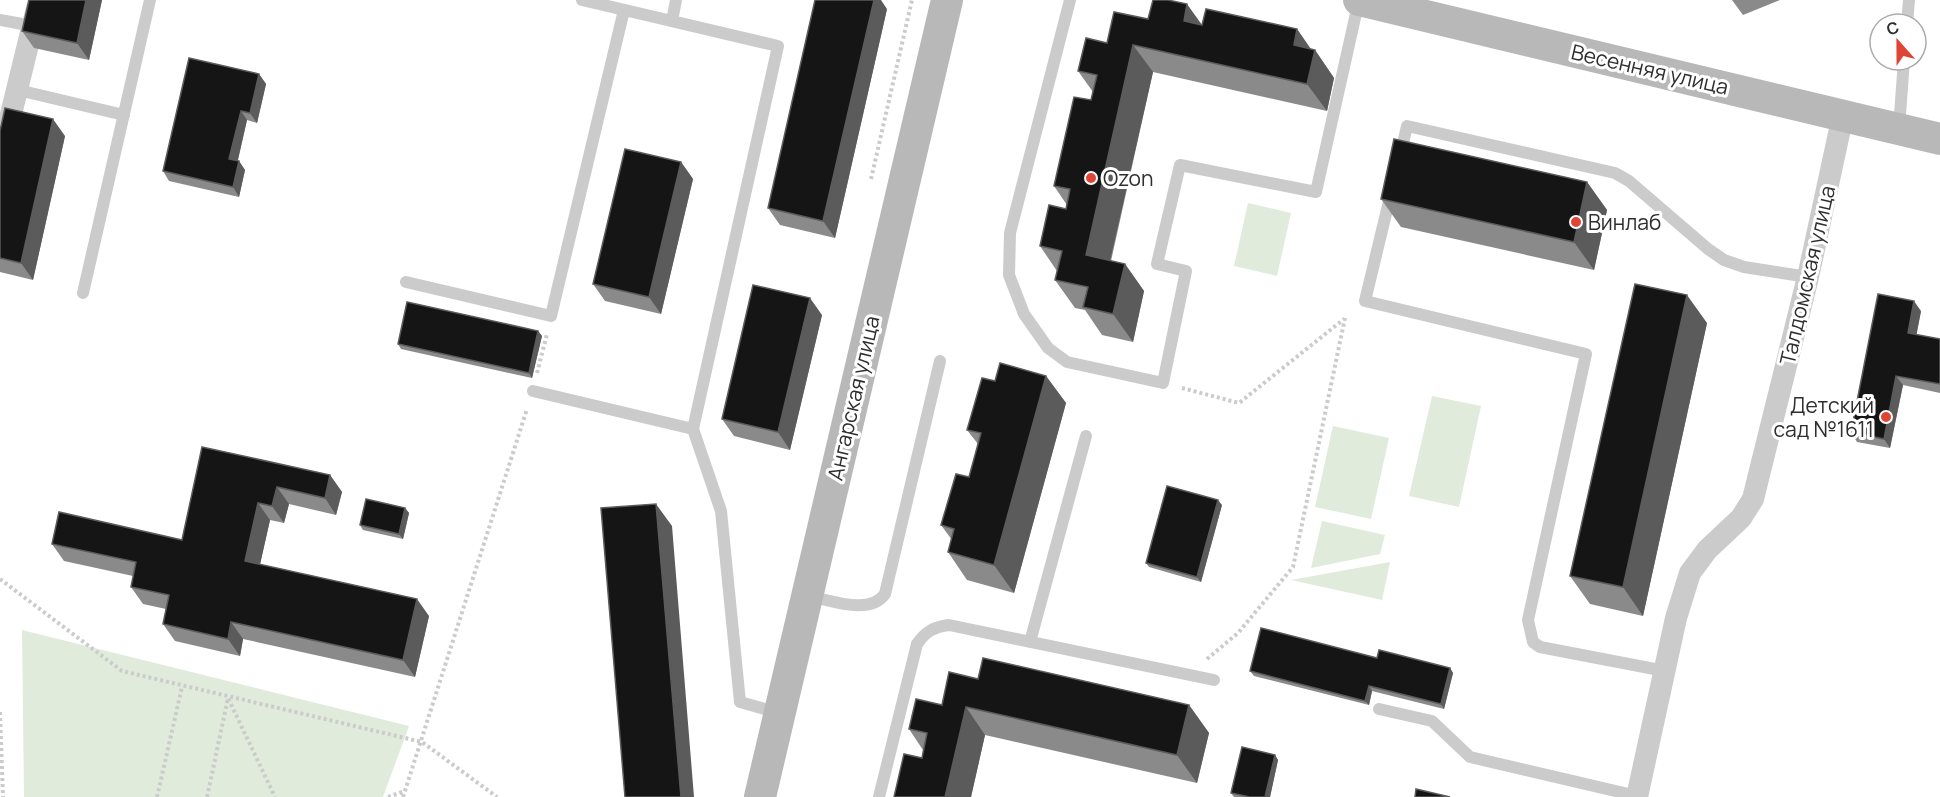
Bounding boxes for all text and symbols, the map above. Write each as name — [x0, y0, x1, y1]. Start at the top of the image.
north arrow — [1868, 12, 1928, 72]
text: С — [1883, 16, 1902, 40]
street label: Весенняя улица — [1569, 37, 1731, 101]
place label: Ozon — [1103, 164, 1153, 192]
marker: Ozon — [1084, 171, 1098, 185]
street label: Талдомская улица — [1773, 183, 1841, 367]
place label: Винлаб — [1588, 208, 1661, 236]
marker: Винлаб — [1569, 215, 1583, 229]
street label: Ангарская улица — [820, 313, 886, 483]
place label: Детский сад №1611 — [1773, 391, 1874, 443]
marker: Детский сад №1611 — [1879, 410, 1893, 424]

